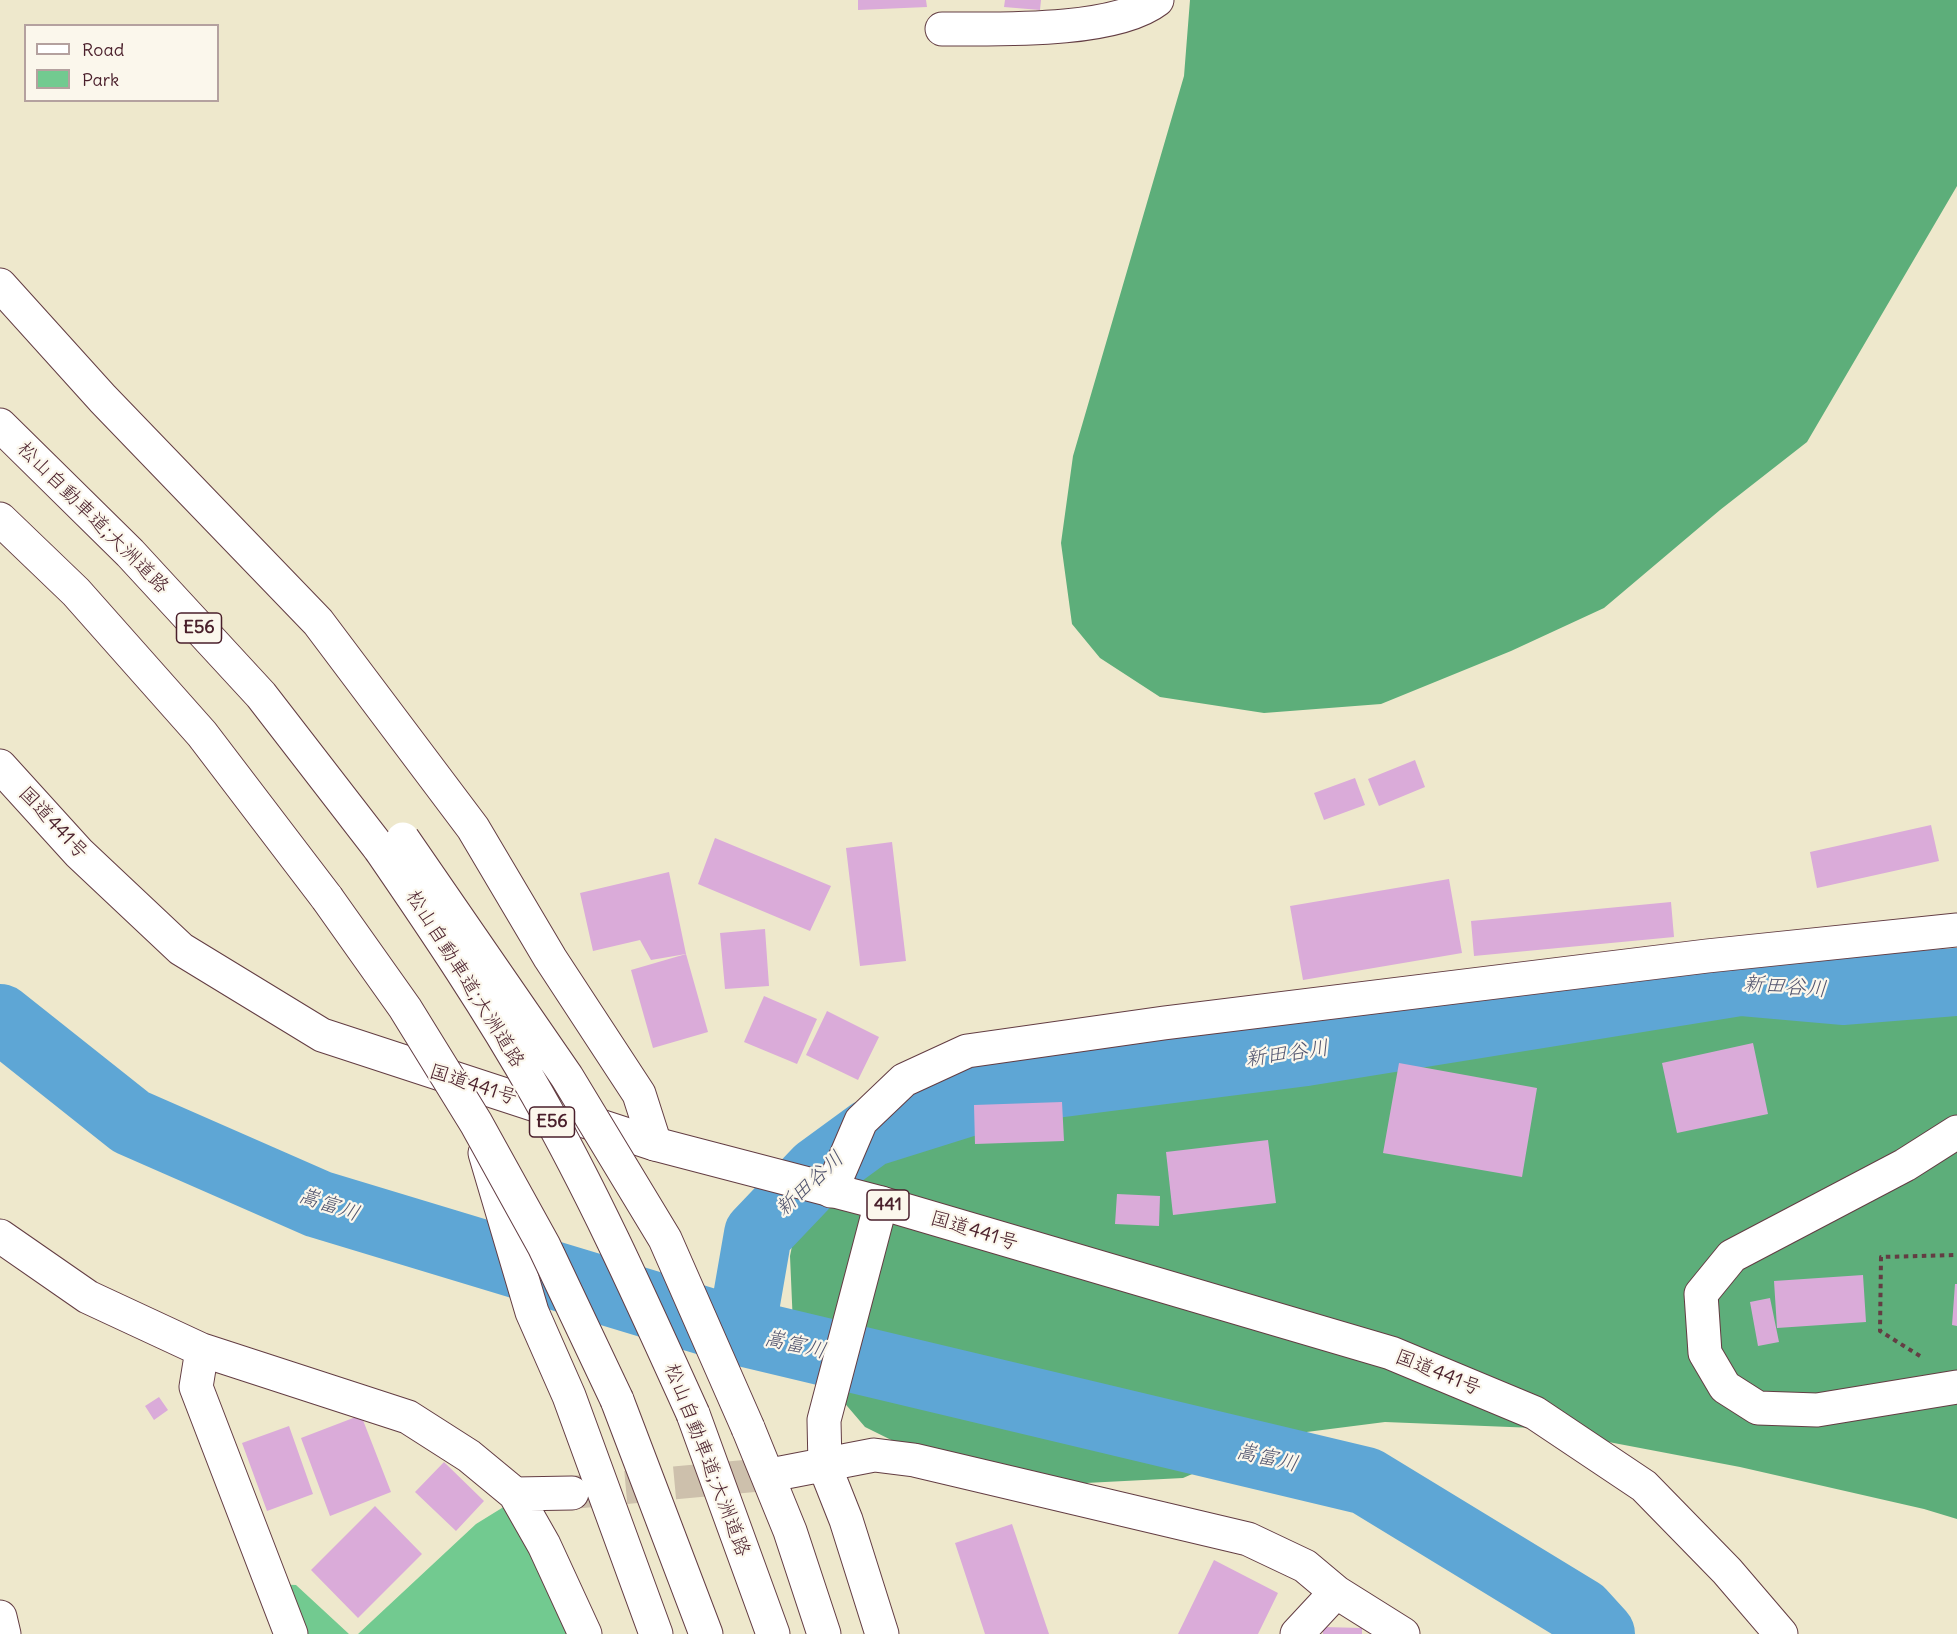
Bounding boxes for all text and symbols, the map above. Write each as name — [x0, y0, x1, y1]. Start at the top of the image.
legend — [24, 24, 219, 102]
text: Road — [82, 38, 124, 61]
text: Park — [82, 68, 119, 91]
street label: 松山自動車道;大洲道路 — [12, 437, 174, 599]
road number: E56 — [176, 613, 222, 643]
street label: 国道441号 — [13, 782, 93, 864]
street label: 松山自動車道;大洲道路 — [401, 886, 529, 1072]
water label: 新田谷川 — [1742, 972, 1828, 1002]
water label: 新田谷川 — [1244, 1036, 1330, 1072]
street label: 国道441号 — [426, 1060, 520, 1110]
road number: E56 — [530, 1107, 574, 1137]
water label: 新田谷川 — [771, 1146, 849, 1222]
water label: 嵩富川 — [295, 1183, 363, 1227]
road number: 441 — [867, 1190, 909, 1220]
street label: 国道441号 — [927, 1206, 1021, 1256]
water label: 嵩富川 — [761, 1326, 829, 1364]
street label: 国道441号 — [1391, 1345, 1485, 1401]
street label: 松山自動車道;大洲道路 — [659, 1360, 755, 1560]
water label: 嵩富川 — [1233, 1439, 1301, 1477]

